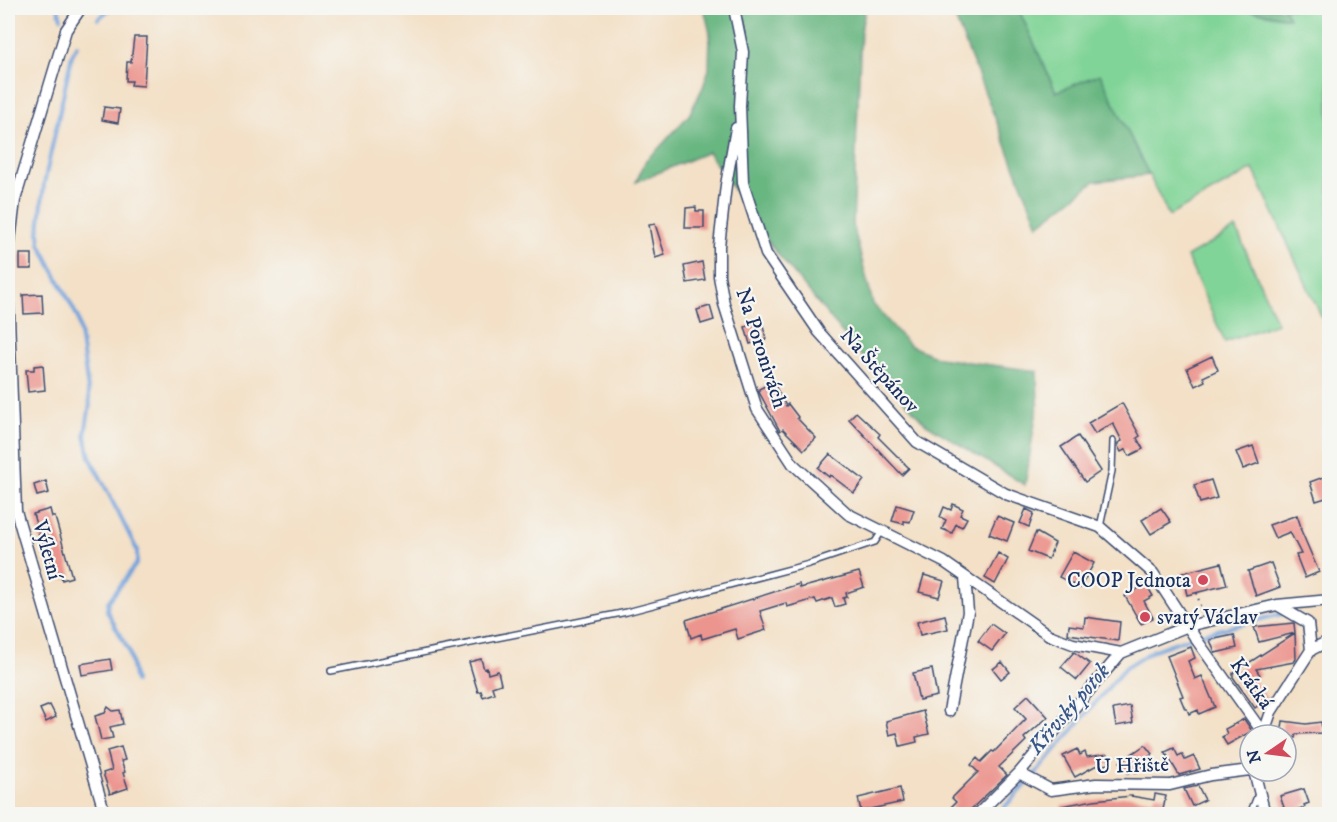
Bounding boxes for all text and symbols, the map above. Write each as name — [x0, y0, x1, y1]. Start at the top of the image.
street label: Na Poronivách — [729, 285, 793, 412]
street label: Na Štěpánov — [834, 321, 927, 419]
street label: Výletní — [26, 517, 68, 584]
place label: COOP Jednota — [1067, 568, 1191, 594]
marker: COOP Jednota — [1196, 573, 1210, 587]
place label: svatý Václav — [1157, 605, 1258, 631]
marker: svatý Václav — [1138, 610, 1152, 624]
street label: Krátká — [1224, 653, 1279, 715]
water label: Křivský potok — [1022, 657, 1116, 761]
north arrow — [1238, 723, 1298, 783]
text: N — [1243, 748, 1266, 765]
street label: U Hřiště — [1095, 752, 1170, 780]

